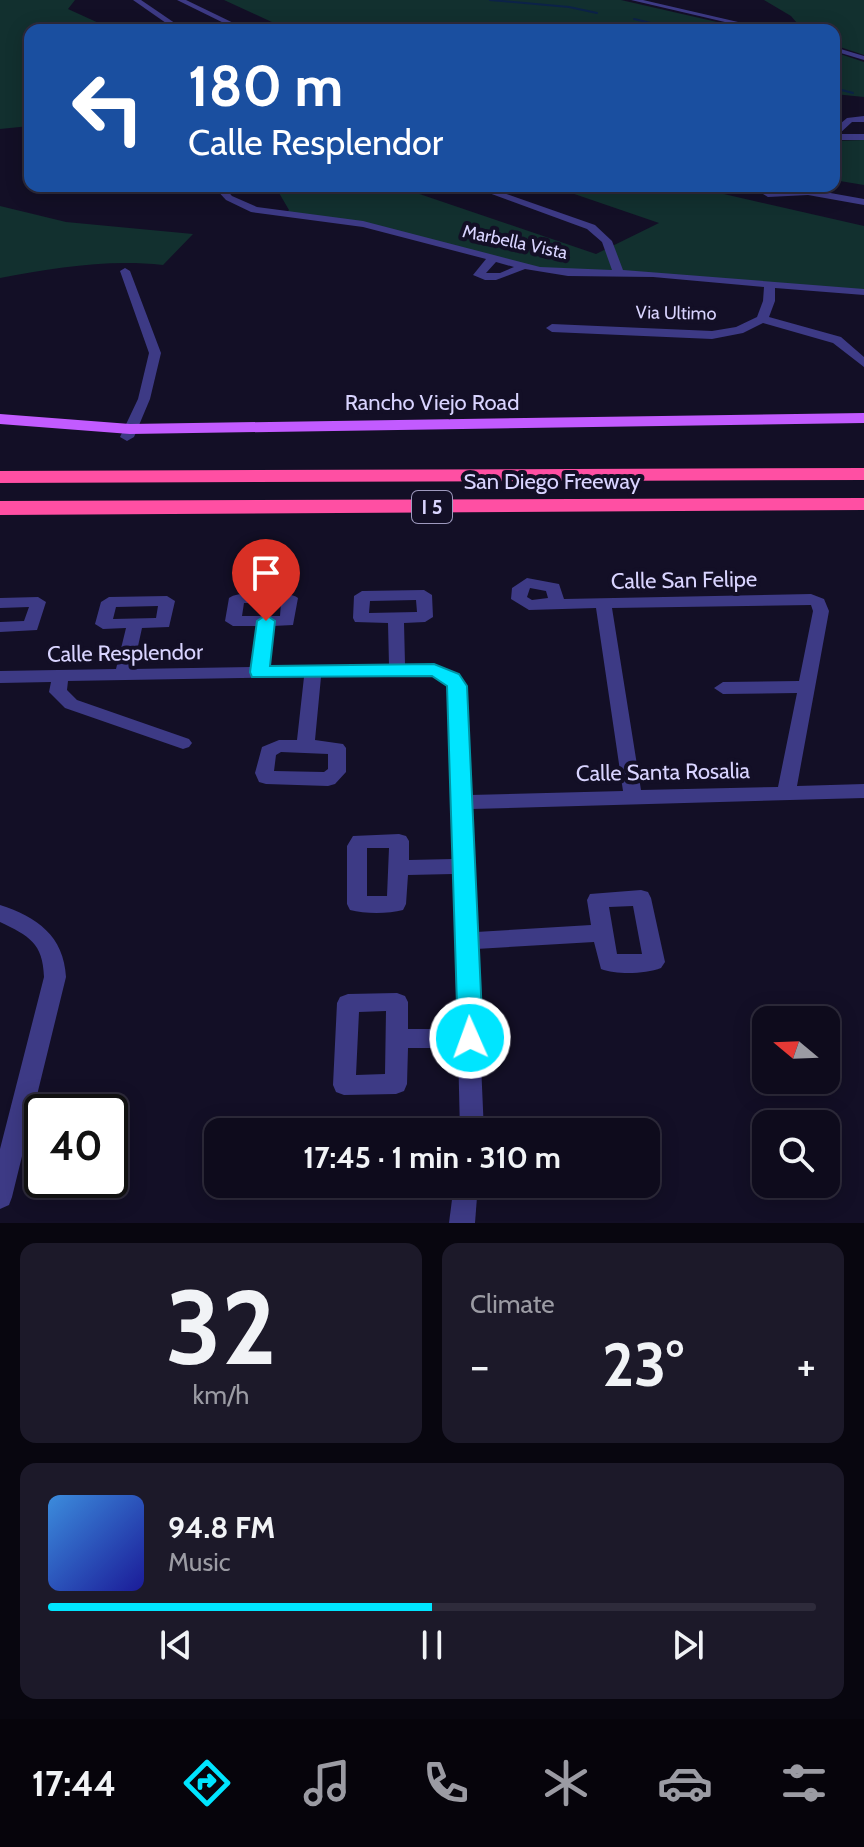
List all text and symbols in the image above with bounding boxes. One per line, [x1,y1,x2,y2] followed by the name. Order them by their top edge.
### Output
[188,52,343,120] text: 180 m
[56,56,160,160] icon: left
[188,120,443,164] text: Calle Resplendor
[460,220,570,264] street label: Marbella Vista
[635,301,717,325] street label: Via Ultimo
[345,389,519,416] street label: Rancho Viejo Road
[463,468,641,495] street label: San Diego Freeway
[412,491,452,523] road number: I 5
[232,539,300,621] pin
[244,551,288,595] icon: arrive
[611,565,757,595] street label: Calle San Felipe
[47,638,203,668] street label: Calle Resplendor
[576,757,751,787] street label: Calle Santa Rosalia
[428,996,512,1080] position arrow
[752,1006,840,1094] north arrow
[752,1006,840,1198] map controls
[24,1094,128,1198] speed limit sign: 40
[752,1110,840,1198] button: search
[303,1139,561,1176] text: 17:45 · 1 min · 310 m
[165,1264,277,1390] text: 32
[470,1288,555,1320] text: Climate
[602,1328,684,1401] text: 23°
[470,1339,489,1392] text: −
[797,1339,816,1392] text: +
[193,1379,249,1411] text: km/h
[168,1509,275,1546] text: 94.8 FM
[168,1546,231,1578] text: Music
[154,1623,198,1667] icon: previous
[410,1623,454,1667] icon: pause
[666,1623,710,1667] icon: next
[179,1755,235,1811] icon: directions
[299,1755,355,1811] icon: music
[418,1755,474,1811] icon: phone
[538,1755,594,1811] icon: climate
[657,1755,713,1811] icon: car
[776,1755,832,1811] icon: filters
[32,1761,116,1805] text: 17:44

